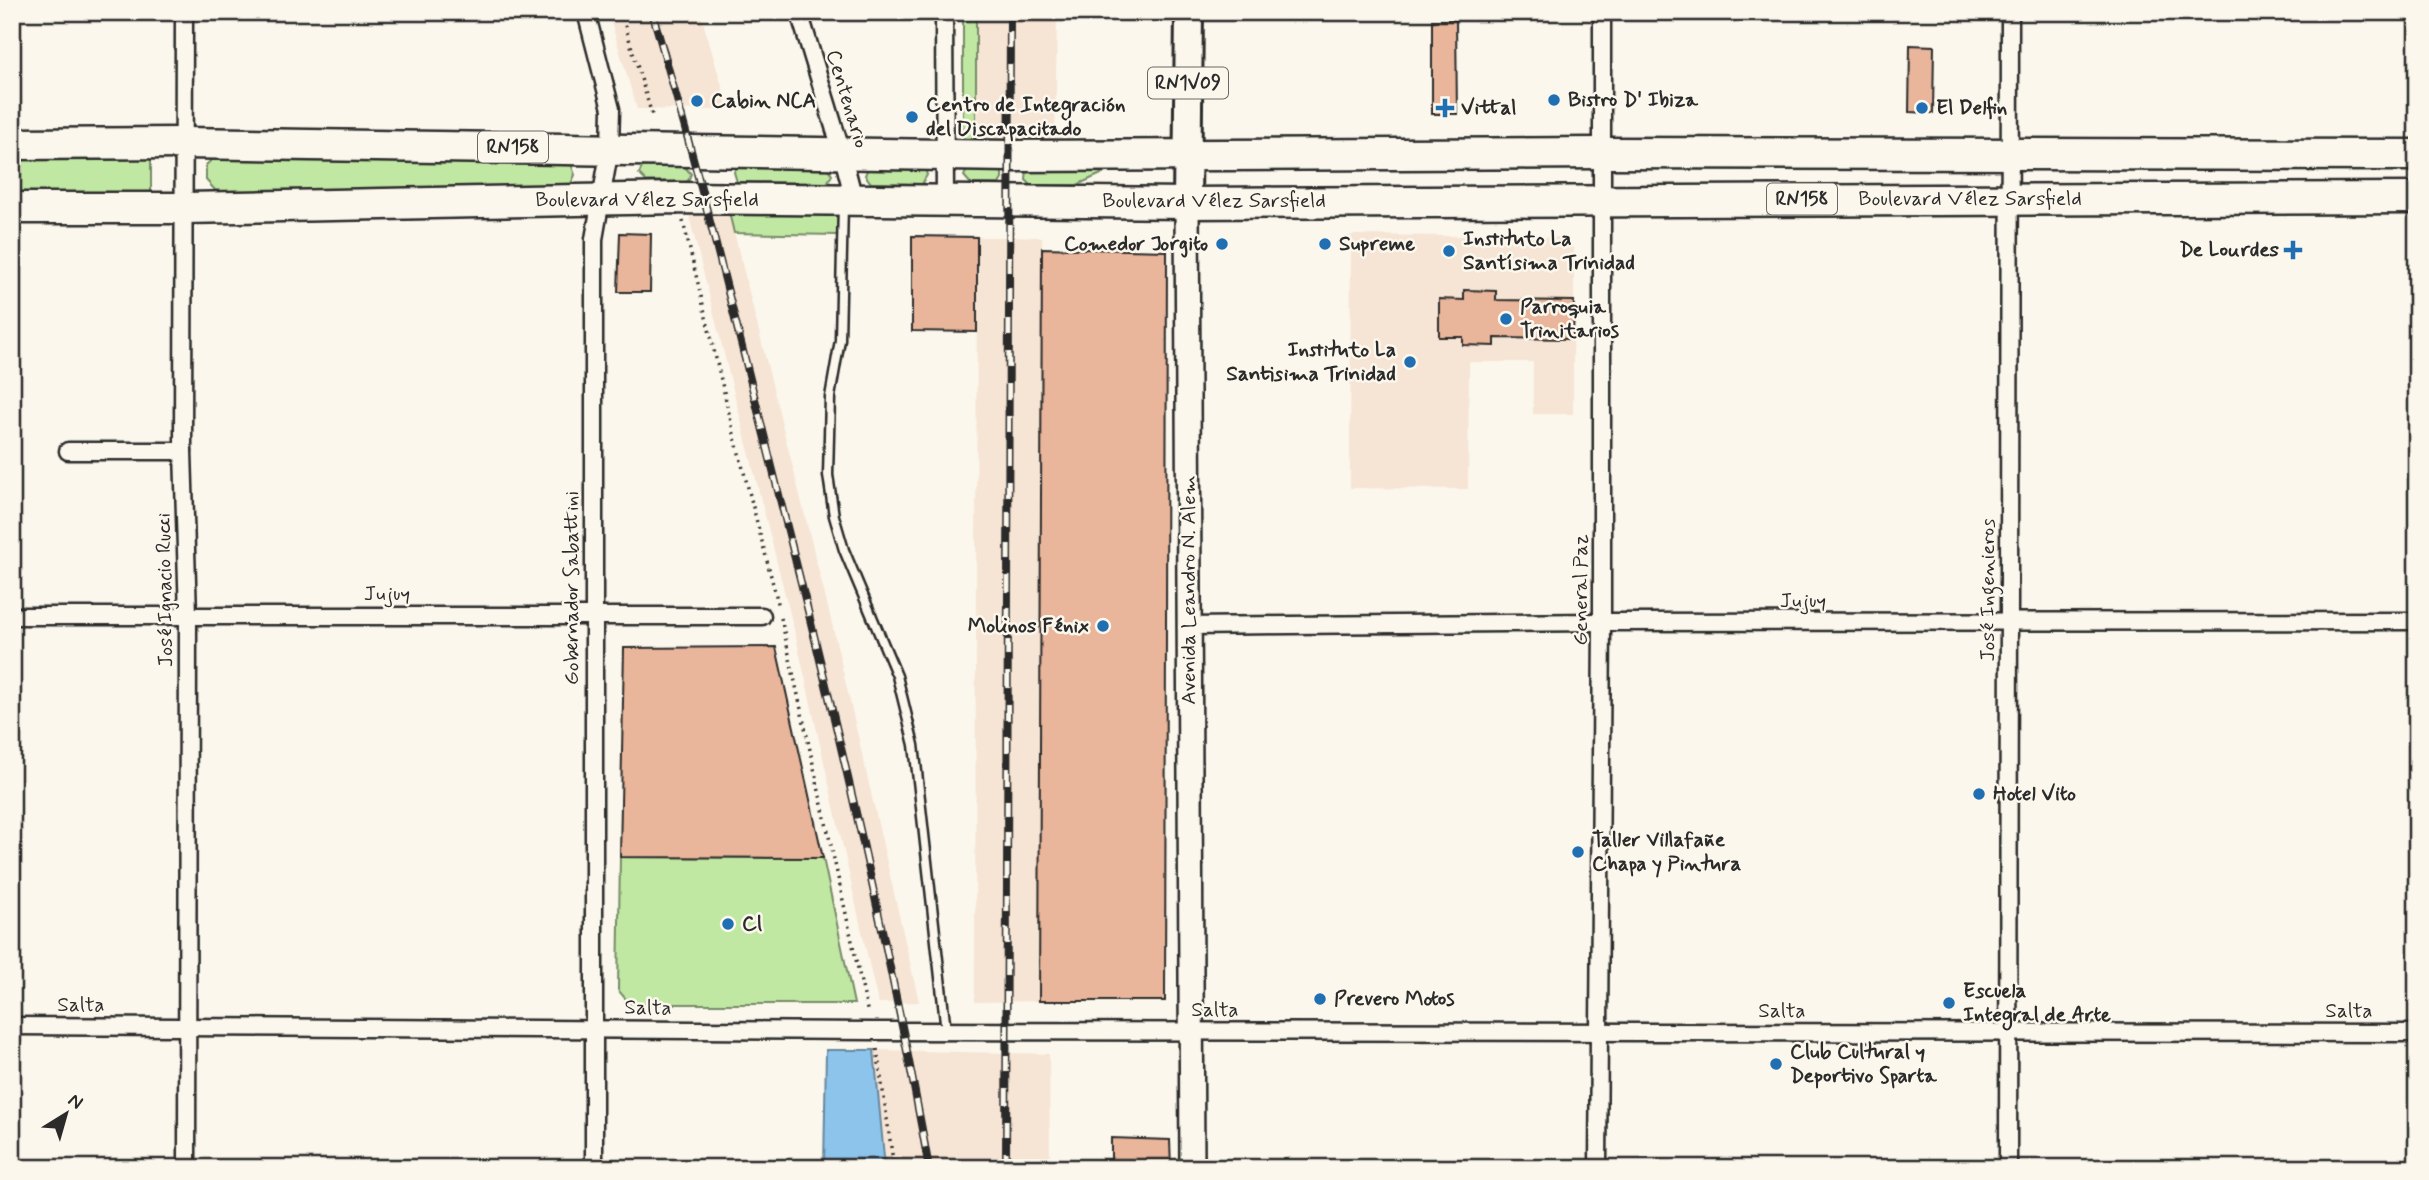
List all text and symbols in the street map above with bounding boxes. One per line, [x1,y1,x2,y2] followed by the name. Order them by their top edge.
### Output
[819,46,875,152] street label: Centenario
[1148,68,1228,99] road number: RN1V09
[1568,86,1699,114] place label: Bistro D' Ibiza
[711,87,816,115] place label: Cabin NCA
[926,91,1125,143] place label: Centro de Integración del Discapacitado
[1546,92,1562,108] marker: Bistro D' Ibiza
[689,93,705,109] marker: Cabin NCA
[1461,94,1517,122] place label: Vittal
[1936,94,2007,122] place label: El Delfin
[1435,98,1455,118] marker: Vittal
[1914,100,1930,116] marker: El Delfin
[904,109,920,125] marker: Centro de Integración del Discapacitado
[478,132,548,162] road number: RN158
[1767,183,1837,214] road number: RN158
[1858,185,2082,213] street label: Boulevard Vélez Sarsfield
[535,186,759,214] street label: Boulevard Vélez Sarsfield
[1102,187,1326,215] street label: Boulevard Vélez Sarsfield
[1463,225,1635,277] place label: Instituto La Santísima Trinidad
[1064,230,1208,258] place label: Comedor Jorgito
[1339,230,1415,258] place label: Supreme
[1214,236,1230,252] marker: Comedor Jorgito
[1317,236,1333,252] marker: Supreme
[2179,236,2280,264] place label: De Lourdes
[2285,242,2301,258] marker: De Lourdes
[1441,243,1457,259] marker: Instituto La Santísima Trinidad
[1520,293,1620,345] place label: Parroquia Trinitarios
[1498,311,1514,327] marker: Parroquia Trinitarios
[1226,336,1396,388] place label: Instituto La Santisima Trinidad
[1402,354,1418,370] marker: Instituto La Santisima Trinidad
[1175,475,1203,705] street label: Avenida Leandro N. Alem
[558,491,586,685] street label: Gobernador Sabattini
[150,512,180,667] street label: José Ignacio Rucci
[1974,518,2004,662] street label: José Ingenieros
[1567,534,1595,646] street label: General Paz
[364,580,410,608] street label: Jujuy
[1780,587,1826,615] street label: Jujuy
[968,612,1089,640] place label: Molinos Fénix
[1095,618,1111,634] marker: Molinos Fénix
[1993,780,2076,808] place label: Hotel Vito
[1971,786,1987,802] marker: Hotel Vito
[1592,826,1741,878] place label: Taller Villafañe Chapa y Pintura
[1570,844,1586,860] marker: Taller Villafañe Chapa y Pintura
[742,910,762,938] place label: Cl
[720,916,736,932] marker: Cl
[1963,977,2111,1031] place label: Escuela Integral de Arte
[1334,985,1455,1013] place label: Prevero Motos
[57,991,105,1019] street label: Salta
[1312,991,1328,1007] marker: Prevero Motos
[624,994,672,1022] street label: Salta
[1941,995,1957,1011] marker: Escuela Integral de Arte
[1191,996,1239,1024] street label: Salta
[1758,997,1806,1025] street label: Salta
[2325,997,2373,1025] street label: Salta
[1790,1038,1938,1090] place label: Club Cultural y Deportivo Sparta
[1768,1056,1784,1072] marker: Club Cultural y Deportivo Sparta
[32,1078,102,1148] north arrow
[63,1088,88,1115] text: N

